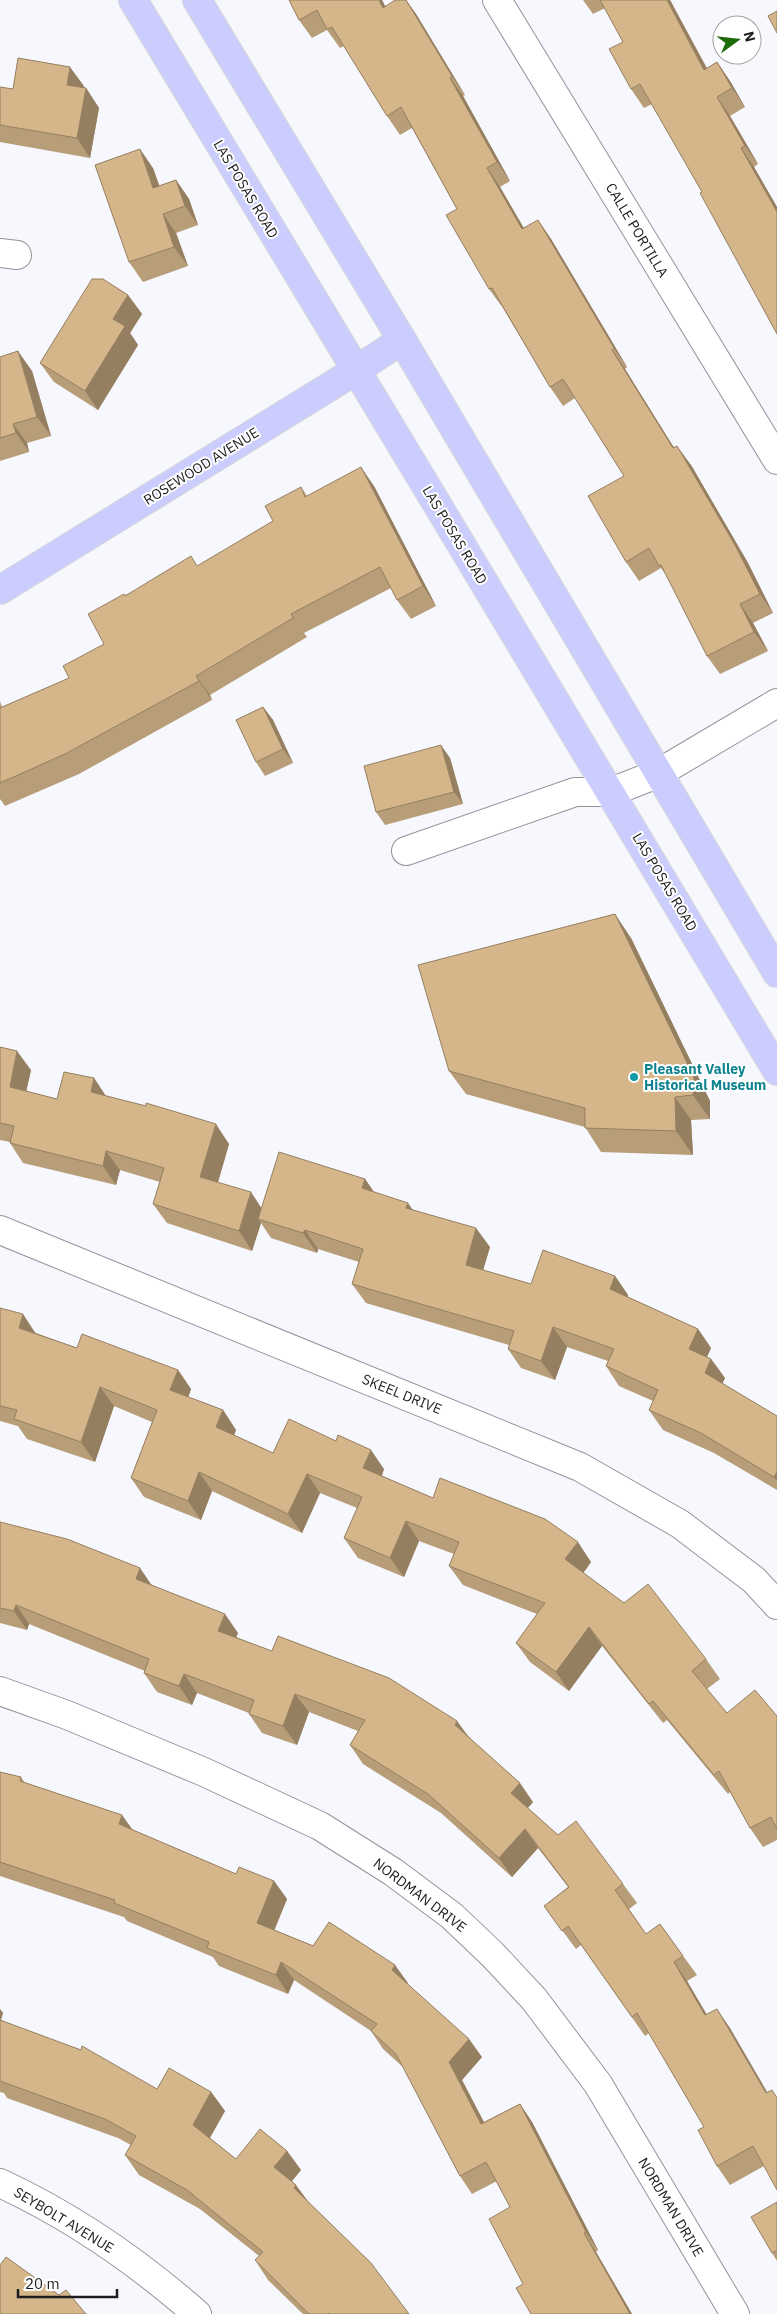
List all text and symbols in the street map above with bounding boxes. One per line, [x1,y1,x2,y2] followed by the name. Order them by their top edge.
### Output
[712,15,762,65] north arrow
[740,29,760,44] text: N
[210,137,282,241] street label: LAS POSAS ROAD
[602,180,672,280] street label: CALLE PORTILLA
[140,423,262,509] street label: ROSEWOOD AVENUE
[419,483,491,587] street label: LAS POSAS ROAD
[629,830,701,934] street label: LAS POSAS ROAD
[644,1060,766,1094] place label: Pleasant Valley Historical Museum
[628,1071,640,1083] marker: Pleasant Valley Historical Museum
[360,1370,444,1418] street label: SKEEL DRIVE
[370,1854,470,1936] street label: NORDMAN DRIVE
[634,2154,708,2260] street label: NORDMAN DRIVE
[11,2183,117,2257] street label: SEYBOLT AVENUE
[18,2266,116,2298] scale bar
[25,2274,60,2293] text: 20 m

